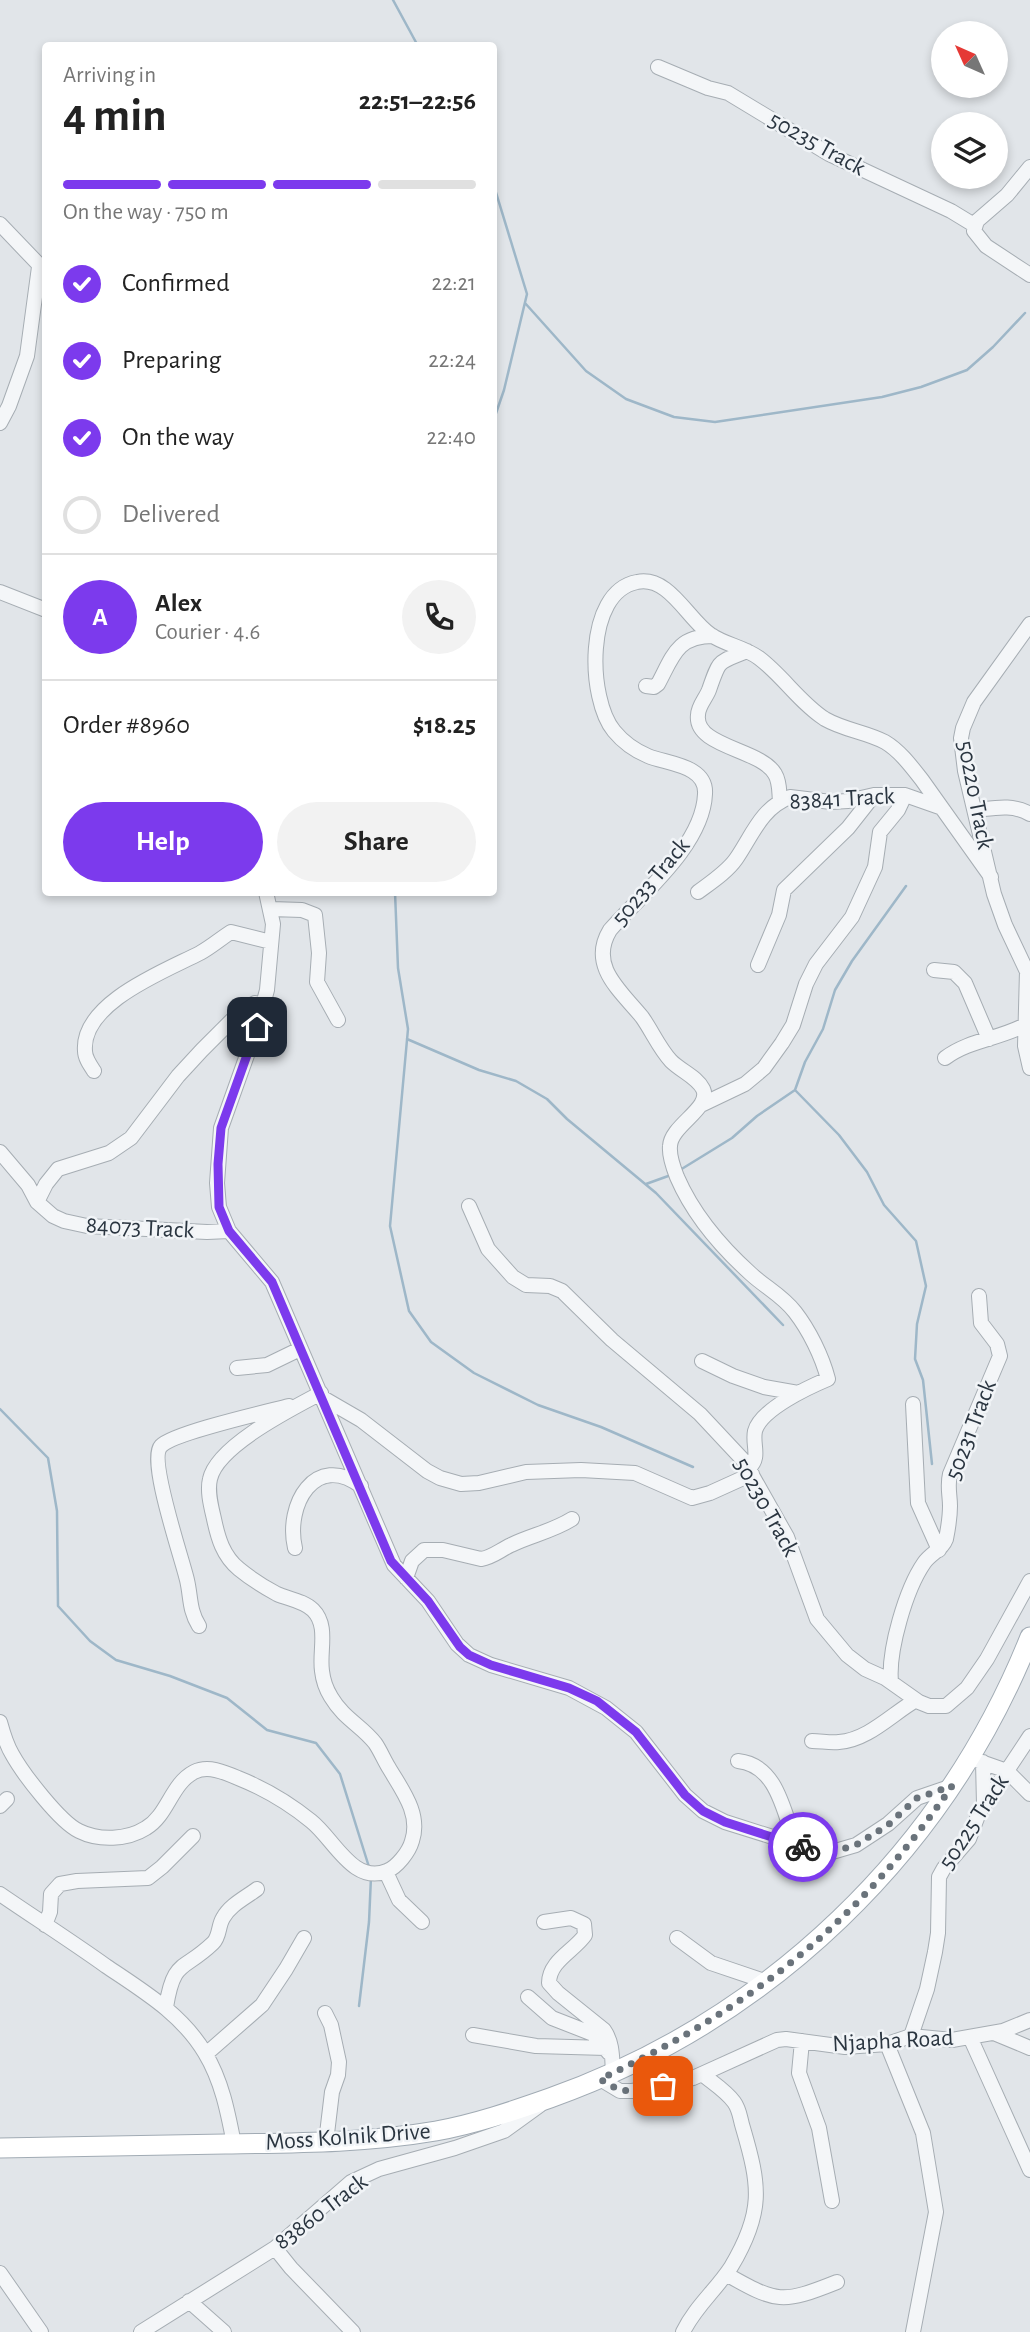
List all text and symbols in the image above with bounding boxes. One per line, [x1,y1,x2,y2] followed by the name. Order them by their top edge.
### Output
[931,21,1008,98] north arrow
[931,21,1008,189] map controls
[63,64,156,87] text: Arriving in
[359,88,476,114] text: 22:51–22:56
[63,93,167,139] text: 4 min
[765,108,869,180] street label: 50235 Track
[931,112,1008,189] button: layers
[63,201,229,224] text: On the way · 750 m
[63,265,101,303] icon: check
[122,270,230,296] text: Confirmed
[431,272,476,295] text: 22:21
[63,342,101,380] icon: check
[122,347,221,373] text: Preparing
[428,349,476,372] text: 22:24
[63,419,101,457] icon: check
[122,424,234,450] text: On the way
[427,426,476,449] text: 22:40
[122,501,220,527] text: Delivered
[402,580,476,654] button: phone
[155,590,202,616] text: Alex
[92,604,108,630] text: A
[155,621,260,644] text: Courier · 4.6
[63,712,190,738] text: Order #8960
[413,712,476,738] text: $18.25
[953,739,997,851] street label: 50220 Track
[789,784,895,814] street label: 83841 Track
[63,802,263,882] button: Help
[277,802,476,882] button: Share
[608,834,694,930] street label: 50233 Track
[227,997,287,1057] pin
[238,1008,276,1046] icon: home
[85,1213,195,1243] street label: 84073 Track
[941,1377,1001,1483] street label: 50231 Track
[729,1453,803,1561] street label: 50230 Track
[935,1770,1013,1874] street label: 50225 Track
[768,1812,838,1882] courier
[784,1828,822,1866] icon: bike
[832,2026,954,2056] street label: Njapha Road
[633,2056,693,2116] pin
[644,2067,682,2105] icon: bag
[265,2119,431,2155] street label: Moss Kolnik Drive
[270,2169,372,2255] street label: 83860 Track

